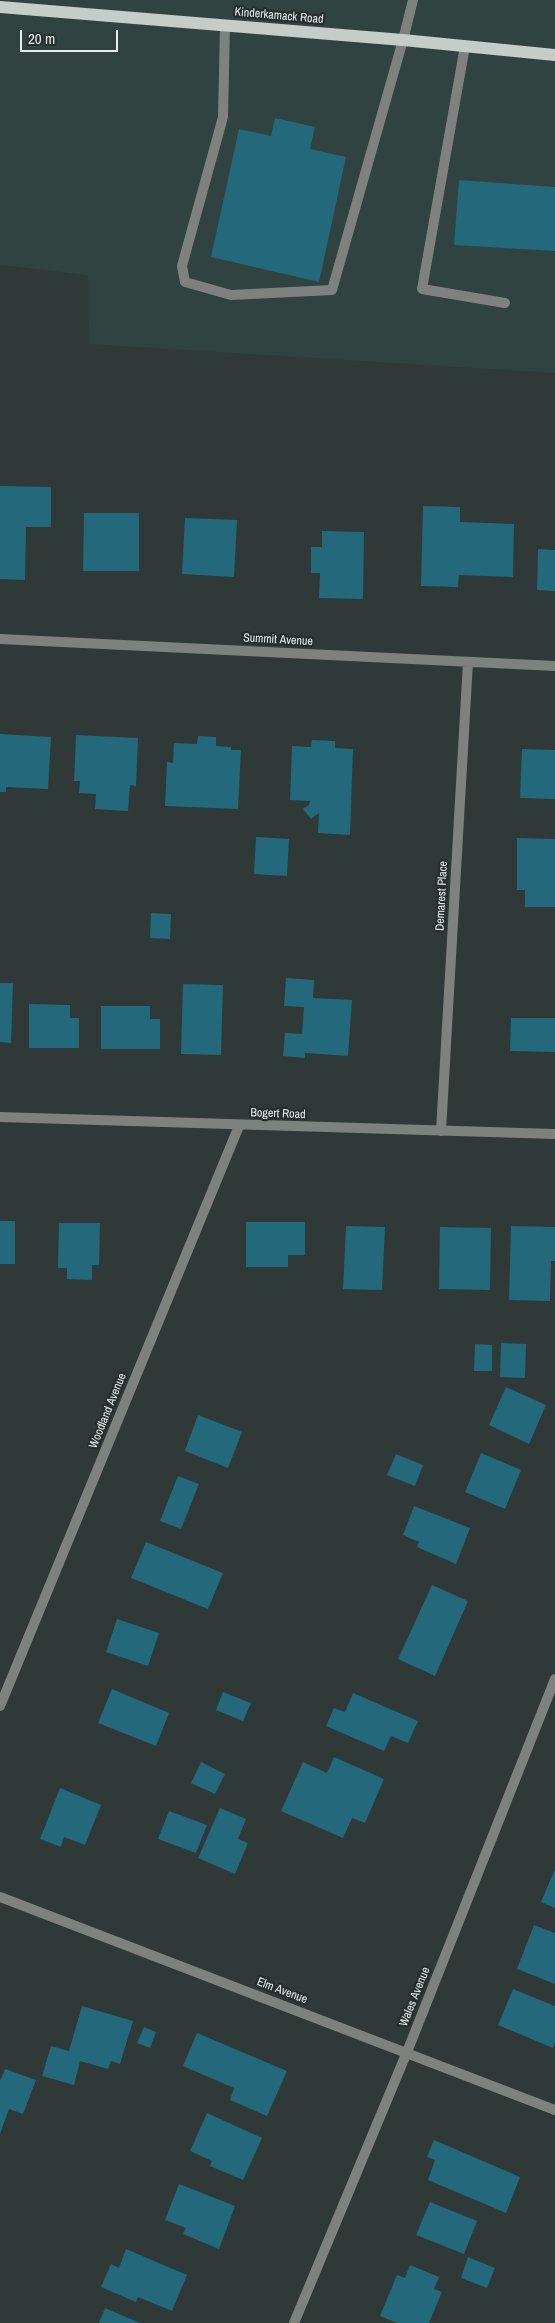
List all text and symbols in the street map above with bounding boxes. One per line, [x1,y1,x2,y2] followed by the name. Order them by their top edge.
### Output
[234,5,324,27] street label: Kinderkamack Road
[22,20,120,52] scale bar
[28,28,55,49] text: 20 m
[243,631,313,649] street label: Summit Avenue
[433,861,451,931] street label: Demarest Place
[250,1106,306,1122] street label: Bogert Road
[86,1371,130,1451] street label: Woodland Avenue
[397,1965,433,2029] street label: Wales Avenue
[255,1975,309,2007] street label: Elm Avenue

